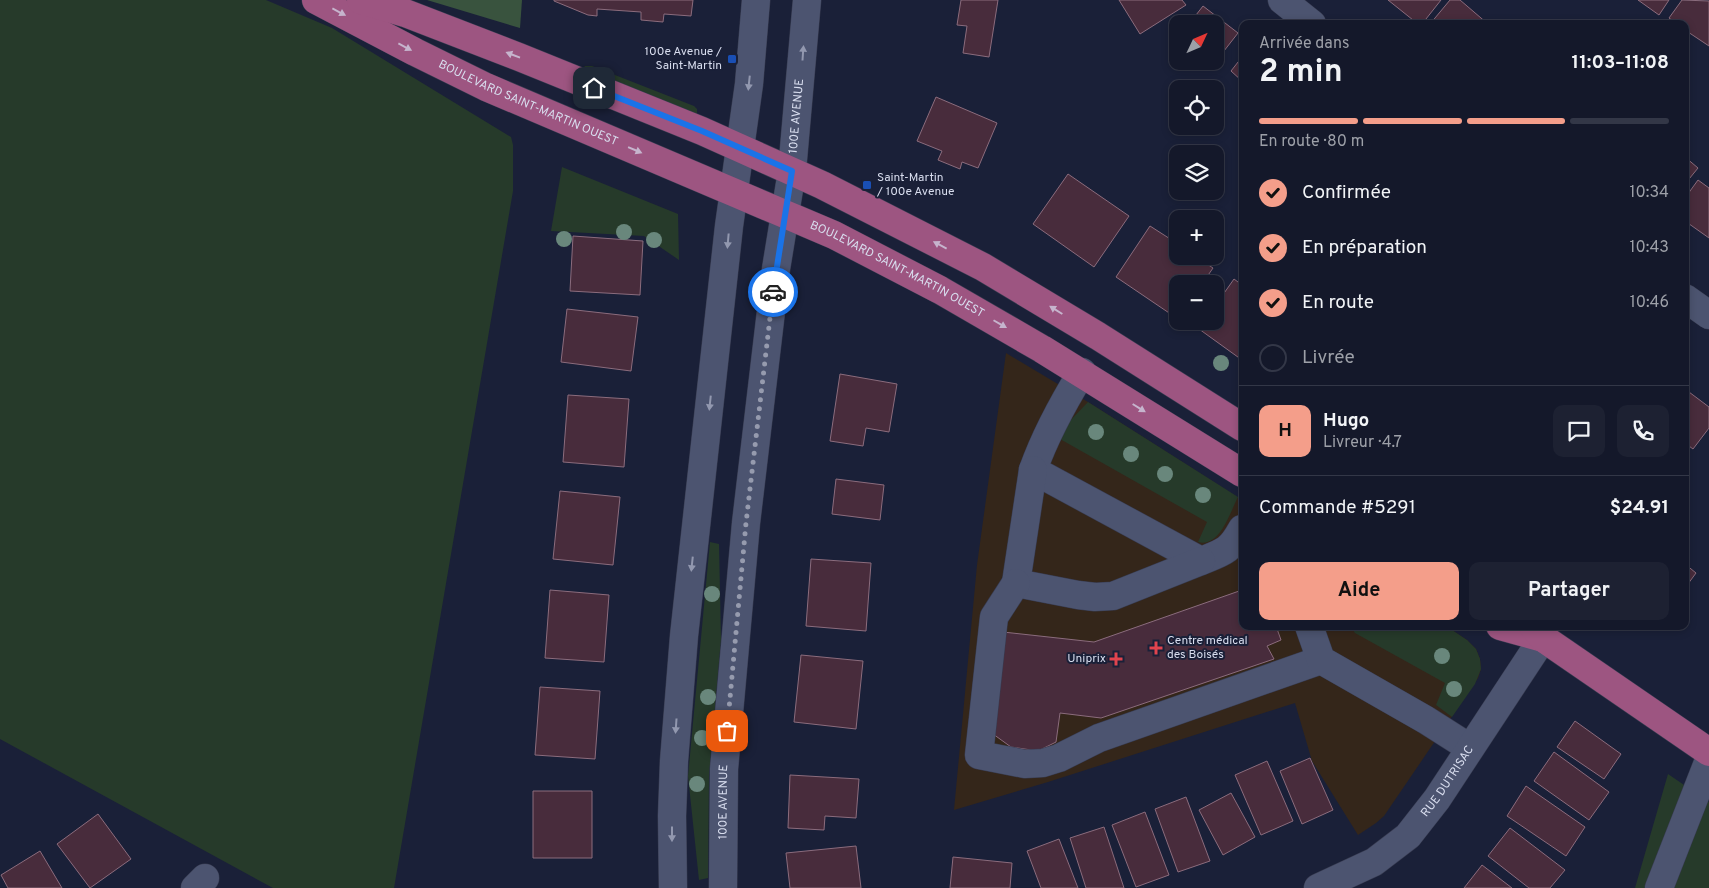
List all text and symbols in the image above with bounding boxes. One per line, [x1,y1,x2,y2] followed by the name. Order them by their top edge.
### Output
[332,8,346,16] one-way arrow
[1169,15,1224,70] north arrow
[1169,15,1224,330] map controls
[1259,34,1349,54] text: Arrivée dans
[398,43,413,51] one-way arrow
[645,44,722,74] place label: 100e Avenue / Saint-Martin
[799,45,807,61] one-way arrow
[505,51,520,59] one-way arrow
[1572,51,1669,75] text: 11:03–11:08
[726,53,738,65] marker: 100e Avenue / Saint-Martin
[1259,53,1343,93] text: 2 min
[436,57,620,150] street label: BOULEVARD SAINT-MARTIN OUEST
[573,67,615,109] pin
[580,74,608,102] icon: home
[745,76,753,92] one-way arrow
[786,78,808,154] street label: 100E AVENUE
[1169,80,1224,135] button: locate
[1259,132,1364,152] text: En route · 80 m
[1169,145,1224,200] button: layers
[628,147,642,155] one-way arrow
[876,170,954,200] place label: Saint-Martin / 100e Avenue
[861,179,873,191] marker: Saint-Martin / 100e Avenue
[1259,179,1287,207] icon: check
[1302,181,1391,205] text: Confirmée
[1630,183,1669,203] text: 10:34
[1169,210,1224,265] button: +
[807,218,987,322] street label: BOULEVARD SAINT-MARTIN OUEST
[724,234,732,250] one-way arrow
[1259,234,1287,262] icon: check
[1302,236,1427,260] text: En préparation
[1630,238,1669,258] text: 10:43
[933,240,947,249] one-way arrow
[748,267,798,317] courier
[1169,275,1224,330] button: −
[759,278,787,306] icon: car
[1259,289,1287,317] icon: check
[1302,291,1374,315] text: En route
[1630,293,1669,313] text: 10:46
[1050,306,1063,315] one-way arrow
[993,319,1006,328] one-way arrow
[1302,346,1355,370] text: Livrée
[706,395,714,411] one-way arrow
[1132,403,1145,413] one-way arrow
[1553,405,1605,457] button: chat
[1617,405,1669,457] button: phone
[1323,409,1369,433] text: Hugo
[1278,419,1292,443] text: H
[1323,433,1402,453] text: Livreur · 4.7
[1259,496,1416,520] text: Commande #5291
[1610,496,1669,520] text: $24.91
[688,557,696,573] one-way arrow
[1259,562,1459,620] button: Aide
[1469,562,1669,620] button: Partager
[1167,633,1248,663] place label: Centre médical des Boisés
[1149,641,1163,655] marker: Centre médical des Boisés
[1067,651,1106,667] place label: Uniprix
[1110,653,1122,665] marker: Uniprix
[706,710,748,752] pin
[713,717,741,745] icon: bag
[672,718,680,734] one-way arrow
[1418,743,1478,821] street label: RUE DUTRISAC
[715,764,732,840] street label: 100E AVENUE
[668,826,676,842] one-way arrow

